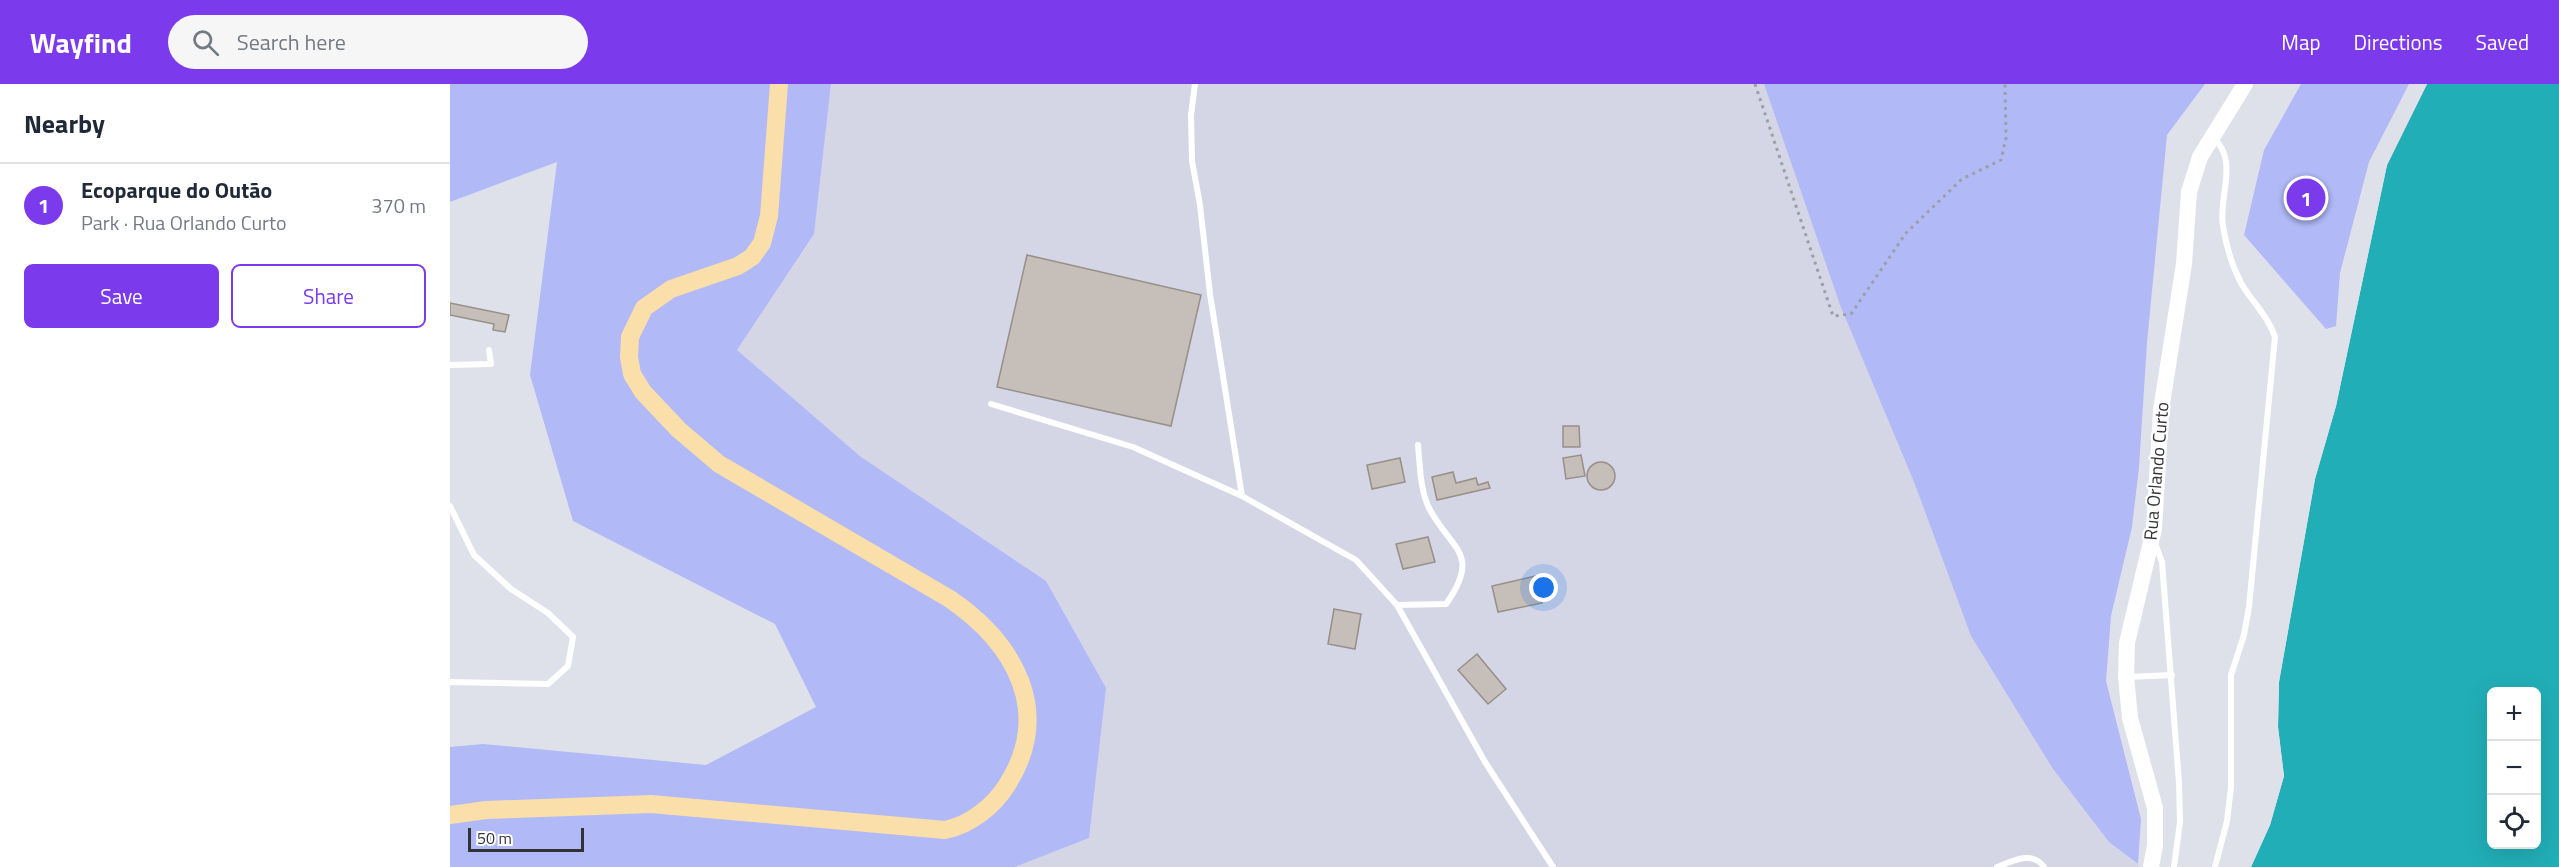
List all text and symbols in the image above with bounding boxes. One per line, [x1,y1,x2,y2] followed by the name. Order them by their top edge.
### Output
[168,15,588,69] search box
[30,21,132,64] text: Wayfind
[237,25,346,59] text: Search here
[189,26,222,59] icon: search
[2281,26,2321,58] text: Map
[2354,26,2443,58] text: Directions
[2476,26,2529,58] text: Saved
[24,104,105,143] text: Nearby
[81,173,272,207] text: Ecoparque do Outão
[2286,176,2326,220] pin: 1
[38,190,49,221] text: 1
[371,190,426,221] text: 370 m
[81,207,287,238] text: Park · Rua Orlando Curto
[24,264,219,328] button: Save
[231,264,426,328] button: Share
[2137,401,2175,541] street label: Rua Orlando Curto
[1529,573,1558,602] your location
[2487,687,2541,849] map controls
[2487,687,2541,741] button: +
[2487,741,2541,795] button: −
[2487,795,2541,849] button: locate
[468,825,584,852] scale bar
[477,826,512,850] text: 50 m

